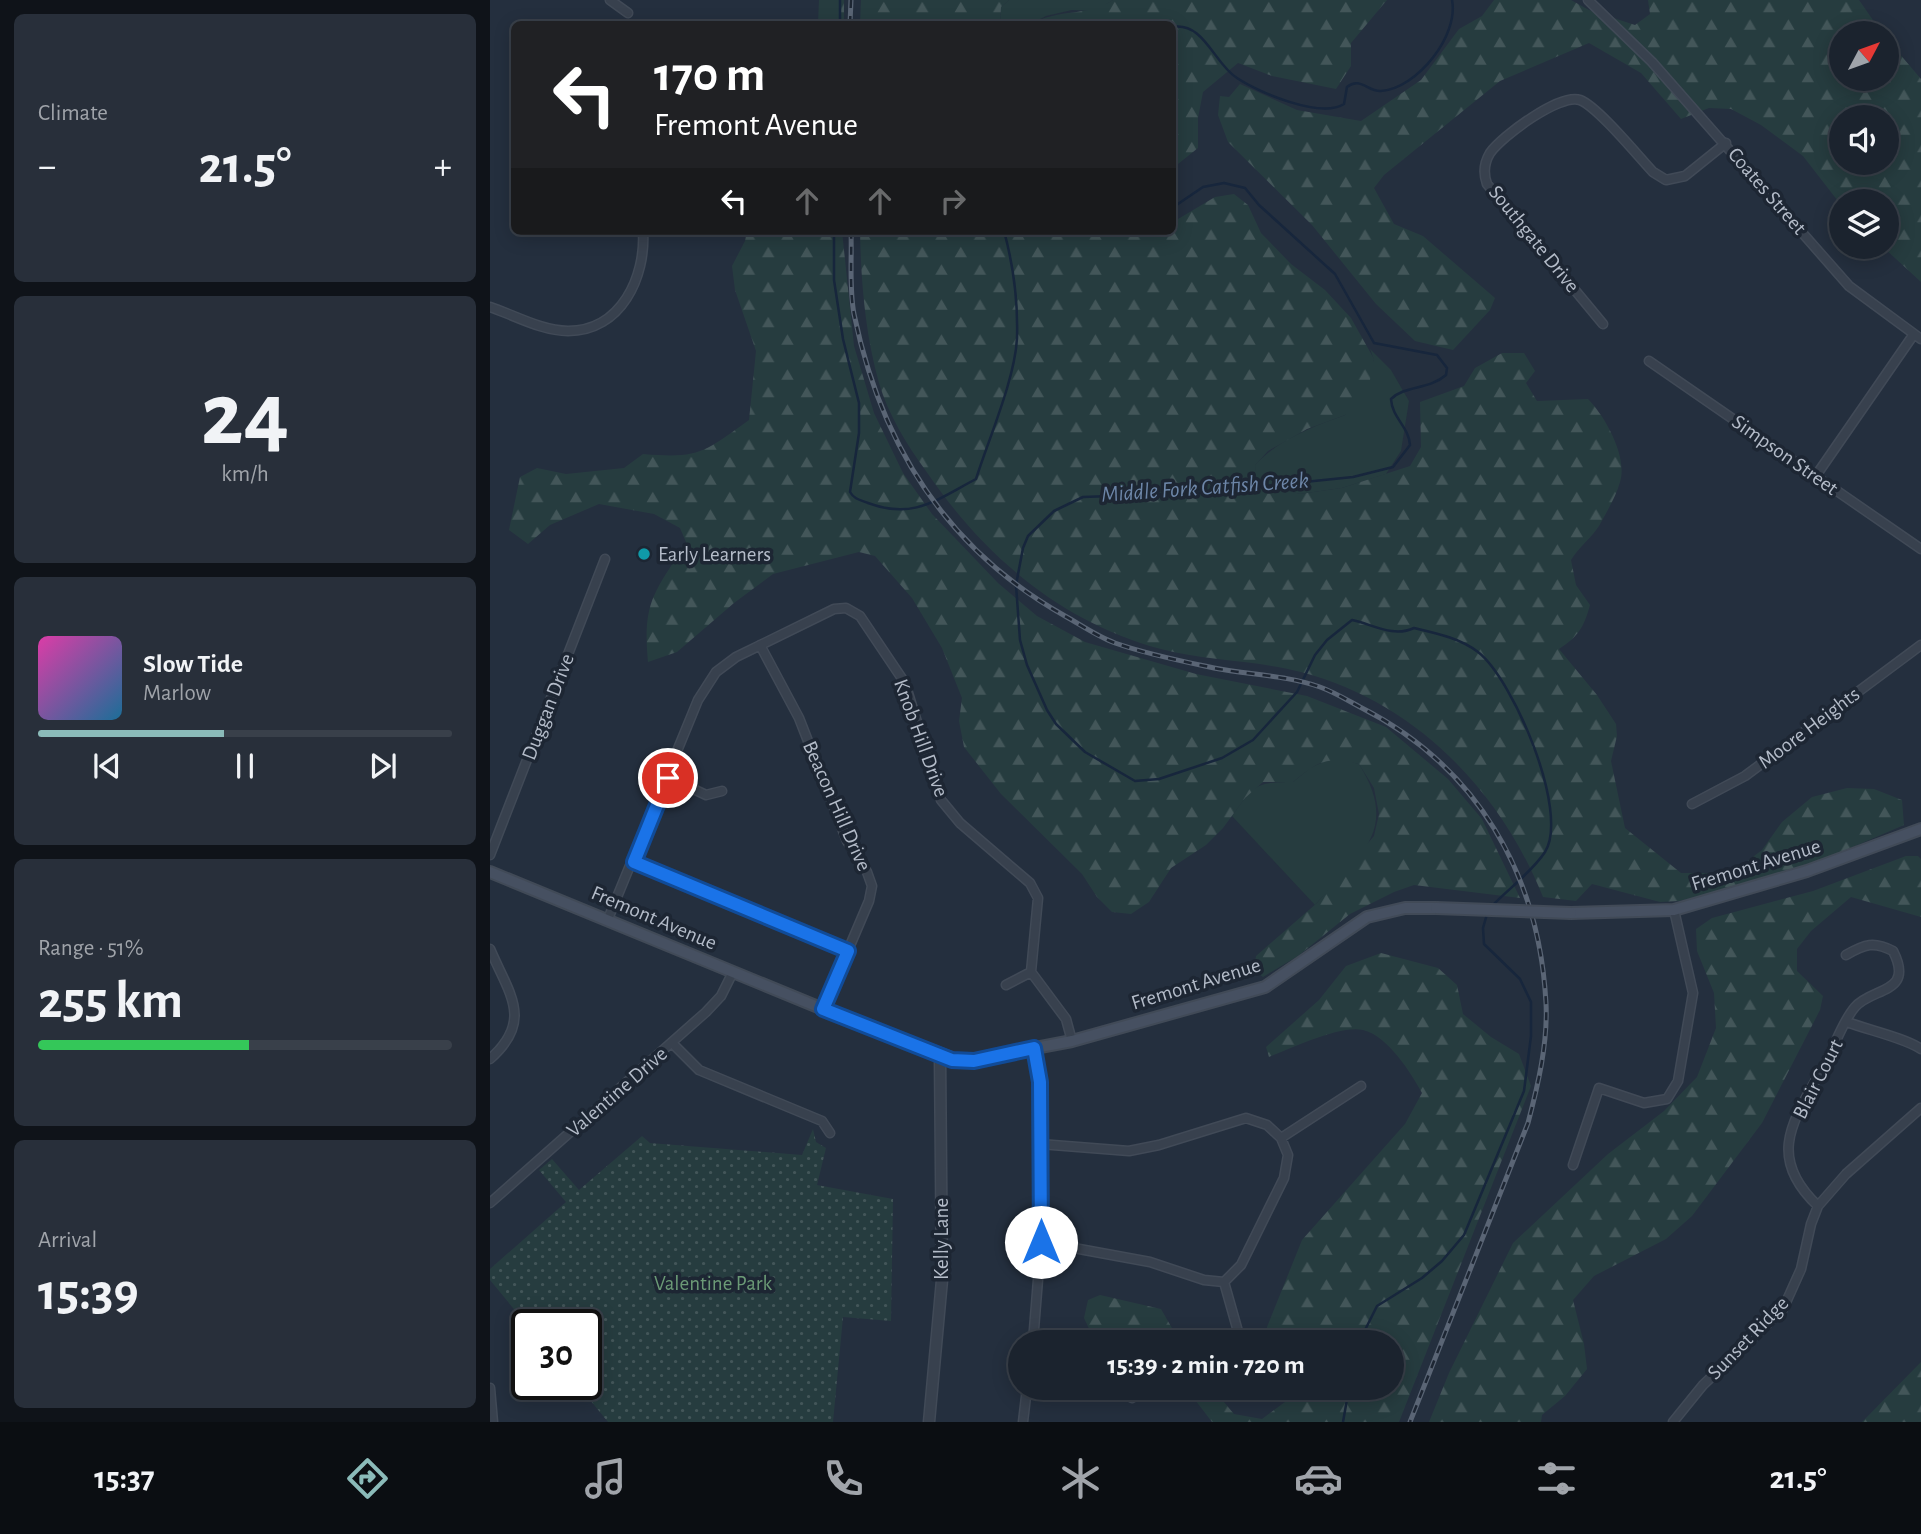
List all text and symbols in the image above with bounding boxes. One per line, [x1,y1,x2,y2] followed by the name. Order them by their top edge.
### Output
[1829,21,1899,91] north arrow
[1829,21,1899,259] map controls
[539,49,630,140] icon: left
[654,51,765,100] text: 170 m
[38,102,108,125] text: Climate
[1829,105,1899,175] button: sound
[654,109,858,141] text: Fremont Avenue
[199,140,291,192] text: 21.5°
[1724,144,1810,239] street label: Coates Street
[38,148,56,186] text: −
[434,148,452,186] text: +
[1485,181,1583,297] street label: Southgate Drive
[715,182,753,220] icon: left
[788,182,826,220] icon: ahead
[861,182,899,220] icon: ahead
[934,182,972,220] icon: right
[1829,189,1899,259] button: layers
[201,370,289,461] text: 24
[1728,411,1842,499] street label: Simpson Street
[221,463,269,486] text: km/h
[1100,469,1310,507] water label: Middle Fork Catfish Creek
[658,544,771,565] place label: Early Learners
[636,546,652,562] marker: Early Learners
[143,651,243,677] text: Slow Tide
[518,651,578,763] street label: Duggan Drive
[890,676,952,800] street label: Knob Hill Drive
[143,682,211,705] text: Marlow
[1754,683,1864,773] street label: Moore Heights
[799,738,875,874] street label: Beacon Hill Drive
[88,747,126,785] icon: previous
[226,747,264,785] icon: pause
[364,747,402,785] icon: next
[638,748,698,808] pin
[649,759,687,797] icon: arrive
[1689,835,1823,895] street label: Fremont Avenue
[588,882,720,954] street label: Fremont Avenue
[38,937,144,960] text: Range · 51%
[1129,954,1263,1014] street label: Fremont Avenue
[38,975,183,1027] text: 255 km
[1789,1036,1847,1122] street label: Blair Court
[563,1043,671,1141] street label: Valentine Drive
[931,1198,952,1280] street label: Kelly Lane
[1004,1205,1078,1279] position arrow
[38,1229,97,1252] text: Arrival
[38,1267,139,1319] text: 15:39
[654,1273,772,1294] park label: Valentine Park
[1703,1292,1793,1384] street label: Sunset Ridge
[511,1309,602,1400] speed limit sign: 30
[1107,1352,1305,1378] text: 15:39 · 2 min · 720 m
[343,1454,392,1503] icon: directions
[581,1454,630,1503] icon: music
[819,1454,868,1503] icon: phone
[1056,1454,1105,1503] icon: climate
[1294,1454,1343,1503] icon: car
[1532,1454,1581,1503] icon: filters
[94,1462,155,1494] text: 15:37
[1769,1462,1827,1494] text: 21.5°

